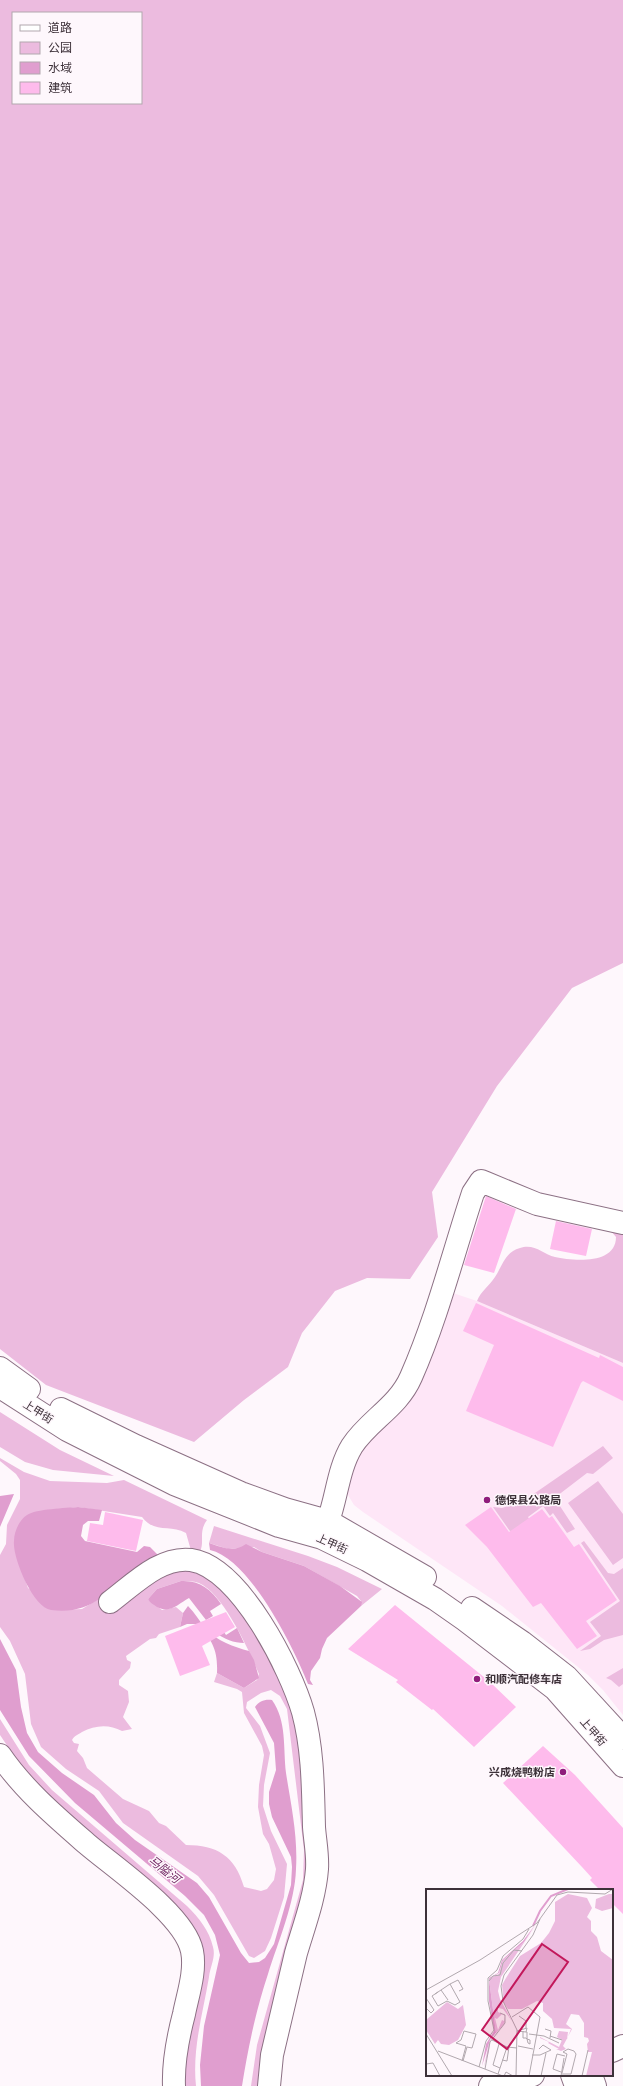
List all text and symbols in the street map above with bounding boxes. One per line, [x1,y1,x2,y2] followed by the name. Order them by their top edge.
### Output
[12,12,142,104] legend
[48,20,72,37] text: 道路
[48,40,72,57] text: 公园
[48,60,72,77] text: 水域
[48,80,72,97] text: 建筑
[20,1397,56,1427] street label: 上甲街
[495,1493,561,1508] place label: 德保县公路局
[482,1495,492,1505] marker: 德保县公路局
[314,1530,350,1558] street label: 上甲街
[485,1672,562,1687] place label: 和顺汽配修车店
[472,1674,482,1684] marker: 和顺汽配修车店
[577,1715,609,1749] street label: 上甲街
[489,1765,555,1780] place label: 兴成烧鸭粉店
[558,1767,568,1777] marker: 兴成烧鸭粉店
[145,1852,185,1889] water label: 马隘河
[426,1889,613,2076] inset map

